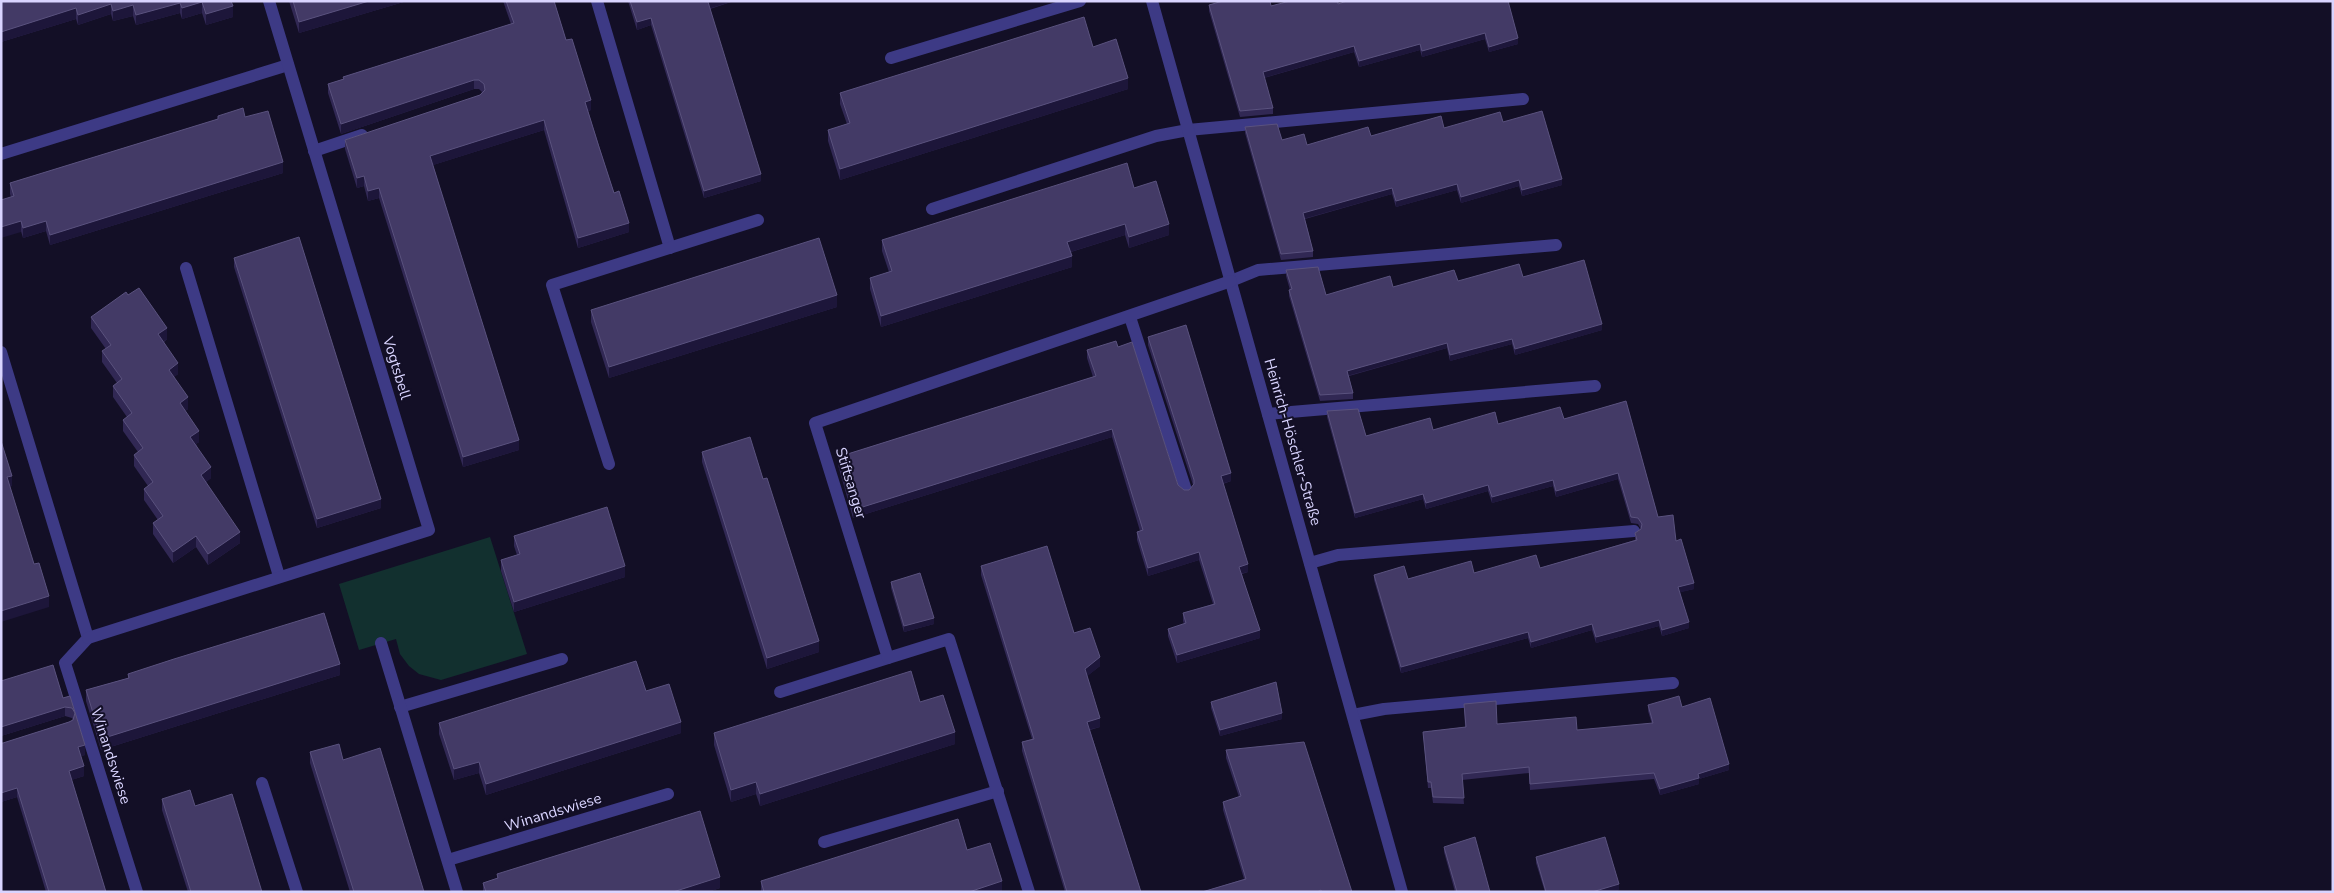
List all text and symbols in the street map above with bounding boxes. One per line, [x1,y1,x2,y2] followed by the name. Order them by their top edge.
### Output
[378,333,416,402] street label: Vogtsbell
[1260,356,1326,528] street label: Heinrich-Höschler-Straße
[831,445,872,522] street label: Stiftsanger
[86,705,136,807] street label: Winandswiese
[502,788,604,836] street label: Winandswiese

